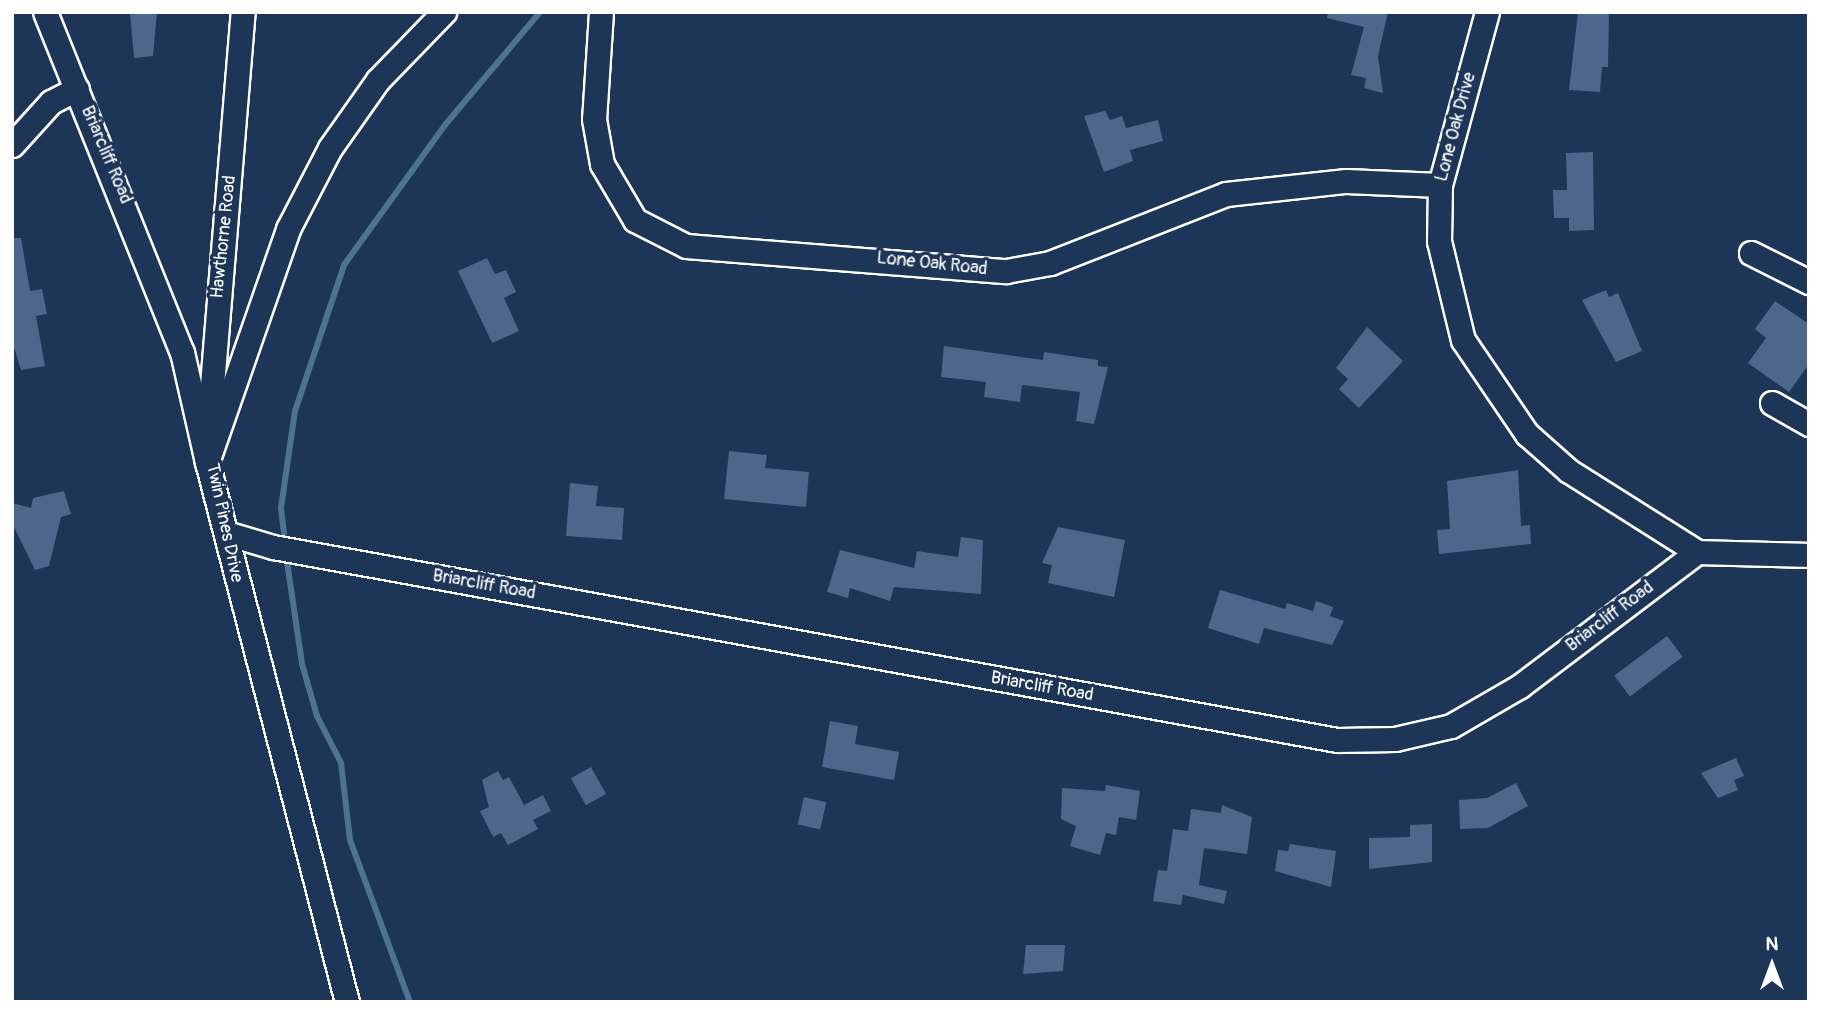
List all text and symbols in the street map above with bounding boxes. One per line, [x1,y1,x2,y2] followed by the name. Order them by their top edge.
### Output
[1431,70,1481,184] street label: Lone Oak Drive
[76,103,136,207] street label: Briarcliff Road
[207,174,241,300] street label: Hawthorne Road
[876,247,988,281] street label: Lone Oak Road
[201,462,247,584] street label: Twin Pines Drive
[431,565,537,605] street label: Briarcliff Road
[1562,577,1658,657] street label: Briarcliff Road
[989,667,1095,707] street label: Briarcliff Road
[1737,930,1807,1000] north arrow
[1766,932,1778,956] text: N

